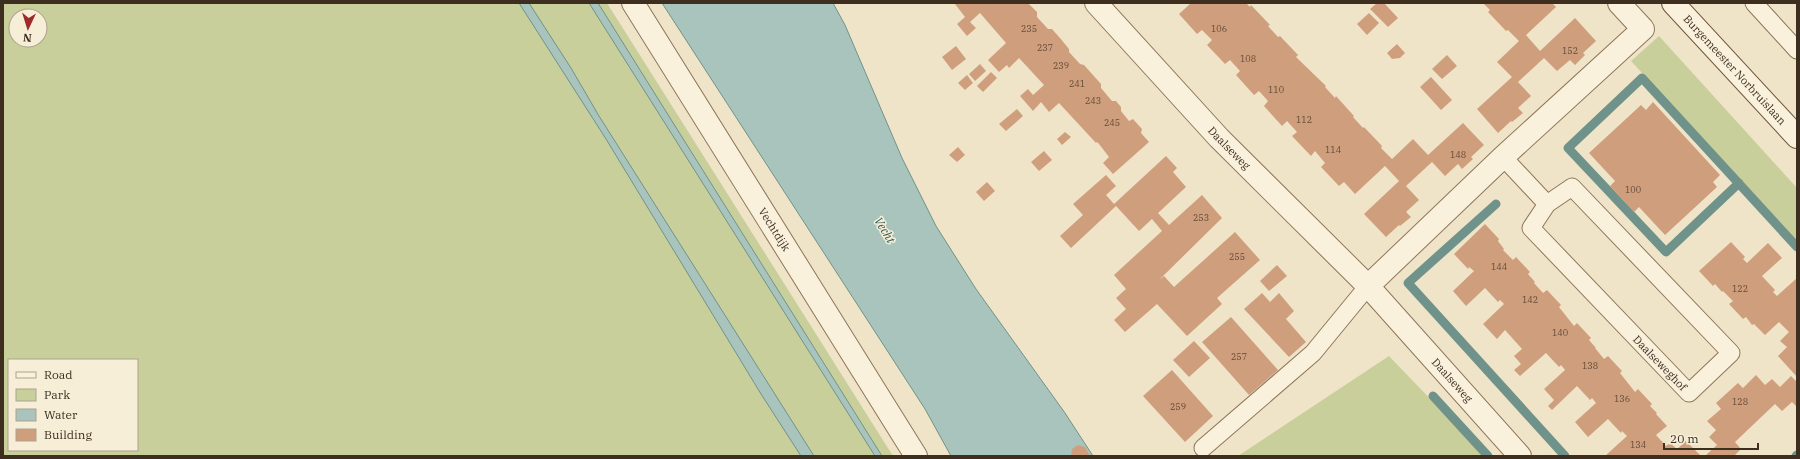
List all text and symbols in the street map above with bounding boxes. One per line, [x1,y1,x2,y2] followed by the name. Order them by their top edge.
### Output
[8,8,48,48] north arrow
[1680,12,1789,128] street label: Burgemeester Norbruislaan
[1021,23,1037,34] house number: 235
[1211,23,1227,34] house number: 106
[22,31,32,45] text: N
[1037,42,1053,53] house number: 237
[1562,45,1578,56] house number: 152
[1240,53,1256,64] house number: 108
[1053,60,1069,71] house number: 239
[1069,78,1085,89] house number: 241
[1268,84,1284,95] house number: 110
[1085,95,1101,106] house number: 243
[1296,114,1312,125] house number: 112
[1104,117,1120,128] house number: 245
[1205,124,1254,172] street label: Daalseweg
[1325,144,1341,155] house number: 114
[1450,149,1466,160] house number: 148
[1625,184,1641,195] house number: 100
[756,205,794,254] street label: Vechtdijk
[1193,212,1209,223] house number: 253
[871,214,899,246] water label: Vecht
[1229,251,1245,262] house number: 255
[1491,261,1507,272] house number: 144
[1732,283,1748,294] house number: 122
[1522,294,1538,305] house number: 142
[1552,327,1568,338] house number: 140
[1630,332,1691,394] street label: Daalseweghof
[1231,351,1247,362] house number: 257
[1429,355,1476,405] street label: Daalseweg
[8,359,138,451] legend
[1582,360,1598,371] house number: 138
[44,367,73,382] text: Road
[44,387,70,402] text: Park
[1614,393,1630,404] house number: 136
[1732,396,1748,407] house number: 128
[1170,401,1186,412] house number: 259
[44,407,78,422] text: Water
[1664,425,1758,451] scale bar
[44,427,92,442] text: Building
[1670,431,1699,446] text: 20 m
[1630,439,1646,450] house number: 134

